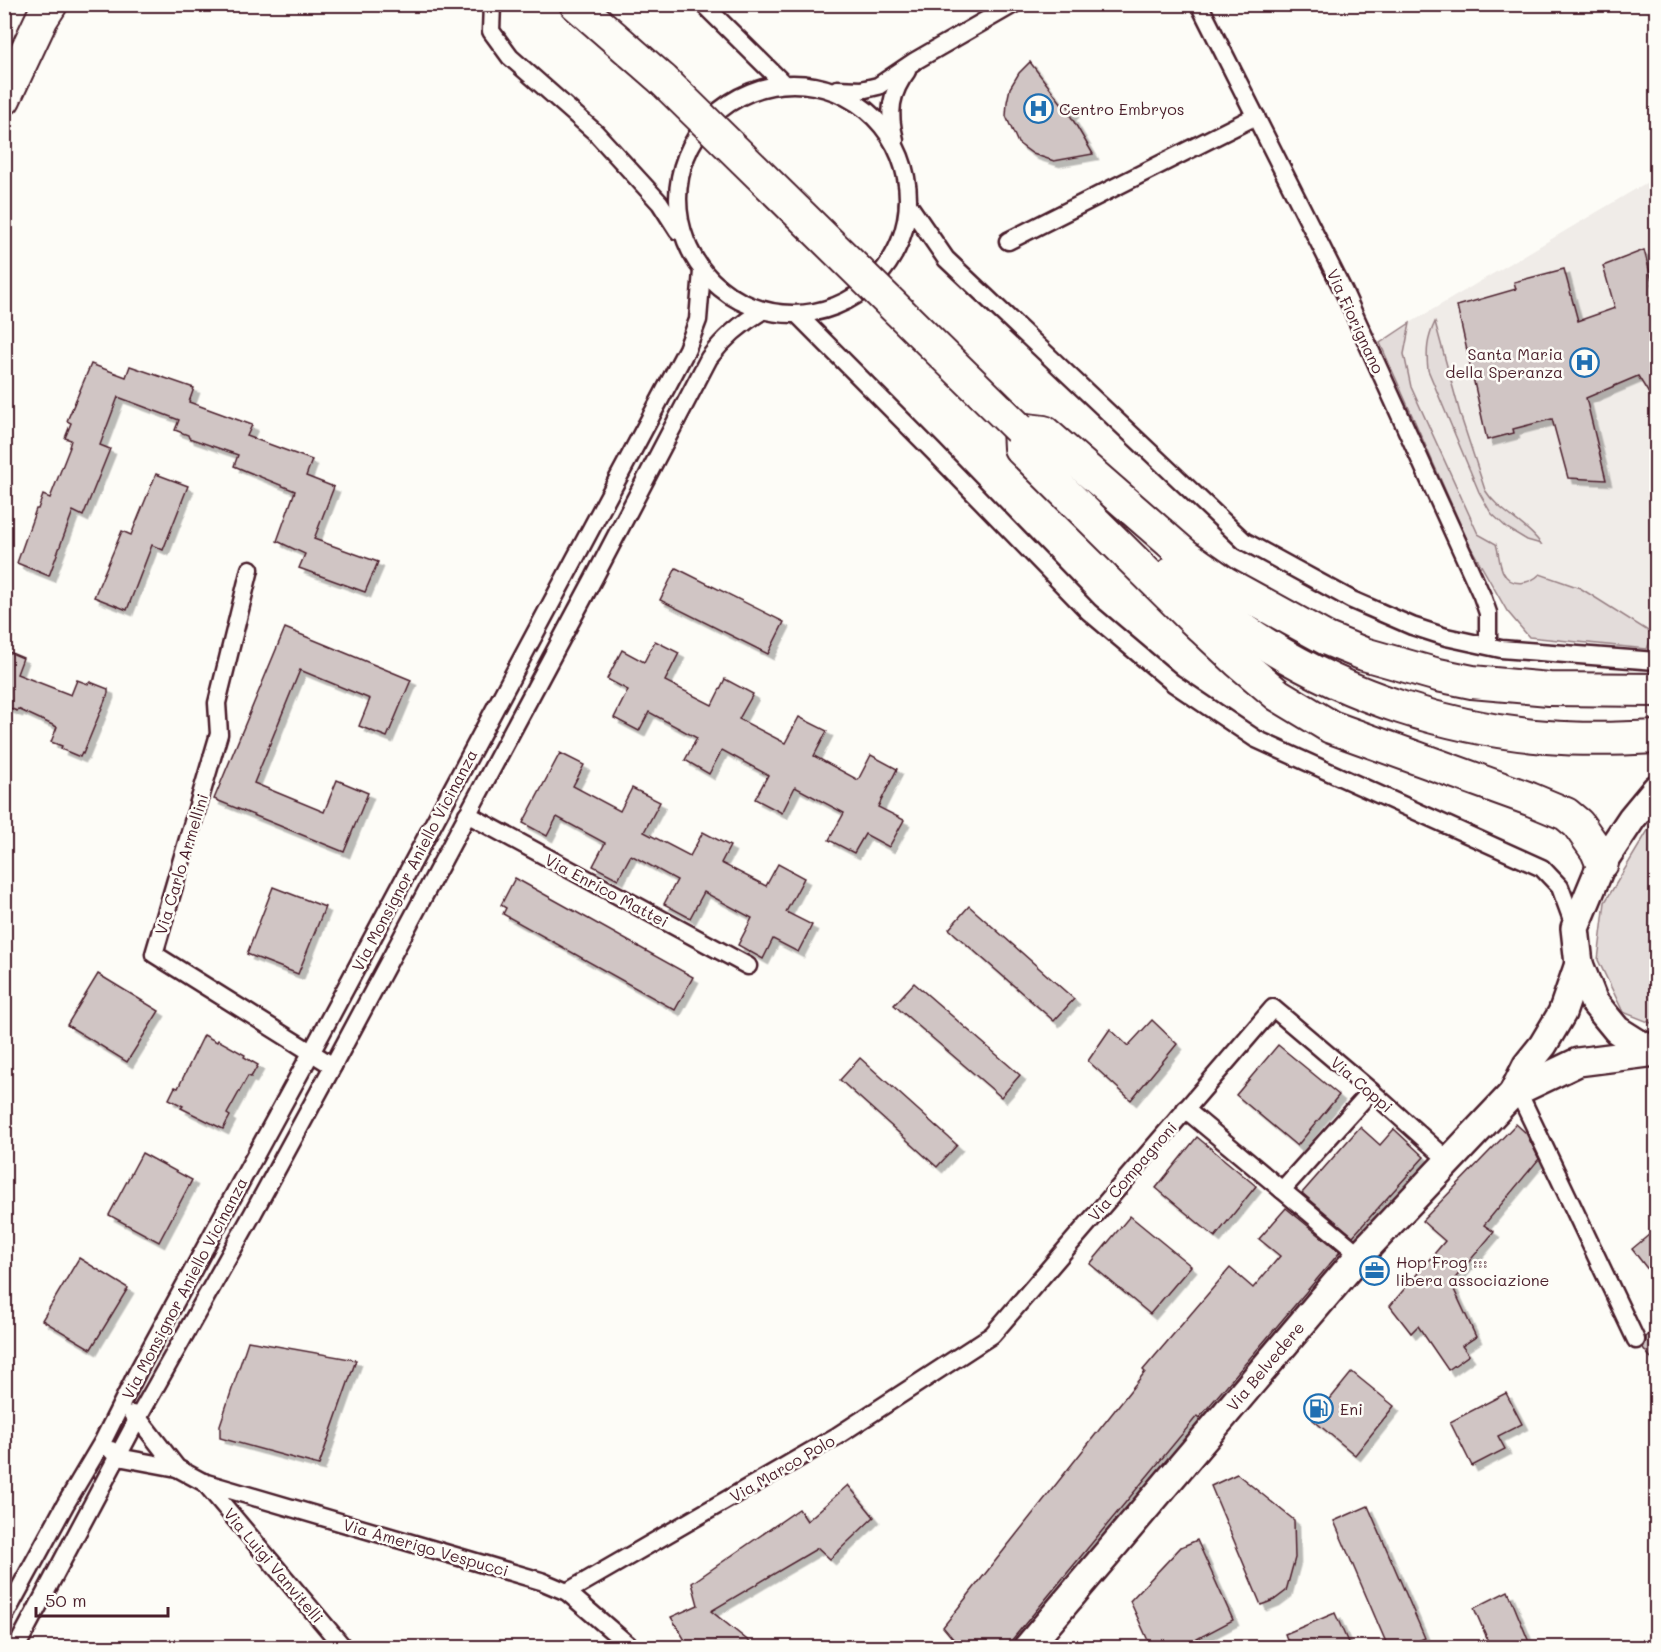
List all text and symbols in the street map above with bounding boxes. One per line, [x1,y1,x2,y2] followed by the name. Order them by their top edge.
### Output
[1022,92,1054,124] hospital icon: Centro Embryos
[1059,98,1185,119] place label: Centro Embryos
[1323,265,1389,377] street label: Via Fiorignano
[1445,343,1563,382] place label: Santa Maria della Speranza
[1568,346,1600,378] hospital icon: Santa Maria della Speranza
[346,745,482,975] street label: Via Monsignor Aniello Vicinanza
[150,791,212,937] street label: Via Carlo Armellini
[542,849,672,931] street label: Via Enrico Mattei
[1326,1051,1398,1117] street label: Via Coppi
[1083,1117,1181,1225] street label: Via Compagnoni
[116,1173,252,1403] street label: Via Monsignor Aniello Vicinanza
[1396,1251,1549,1290] place label: Hop Frog ::: libera associazione
[1359,1254,1391,1286] office icon: Hop Frog ::: libera associazione
[1221,1317,1309,1415] street label: Via Belvedere
[1303,1392,1335,1424] fuel station icon: Eni
[1340,1398,1363,1419] place label: Eni
[726,1429,838,1507] street label: Via Marco Polo
[220,1503,328,1627] street label: Via Luigi Vanvitelli
[341,1513,511,1581] street label: Via Amerigo Vespucci
[36,1580,168,1618] scale bar
[45,1588,87,1612] text: 50 m

